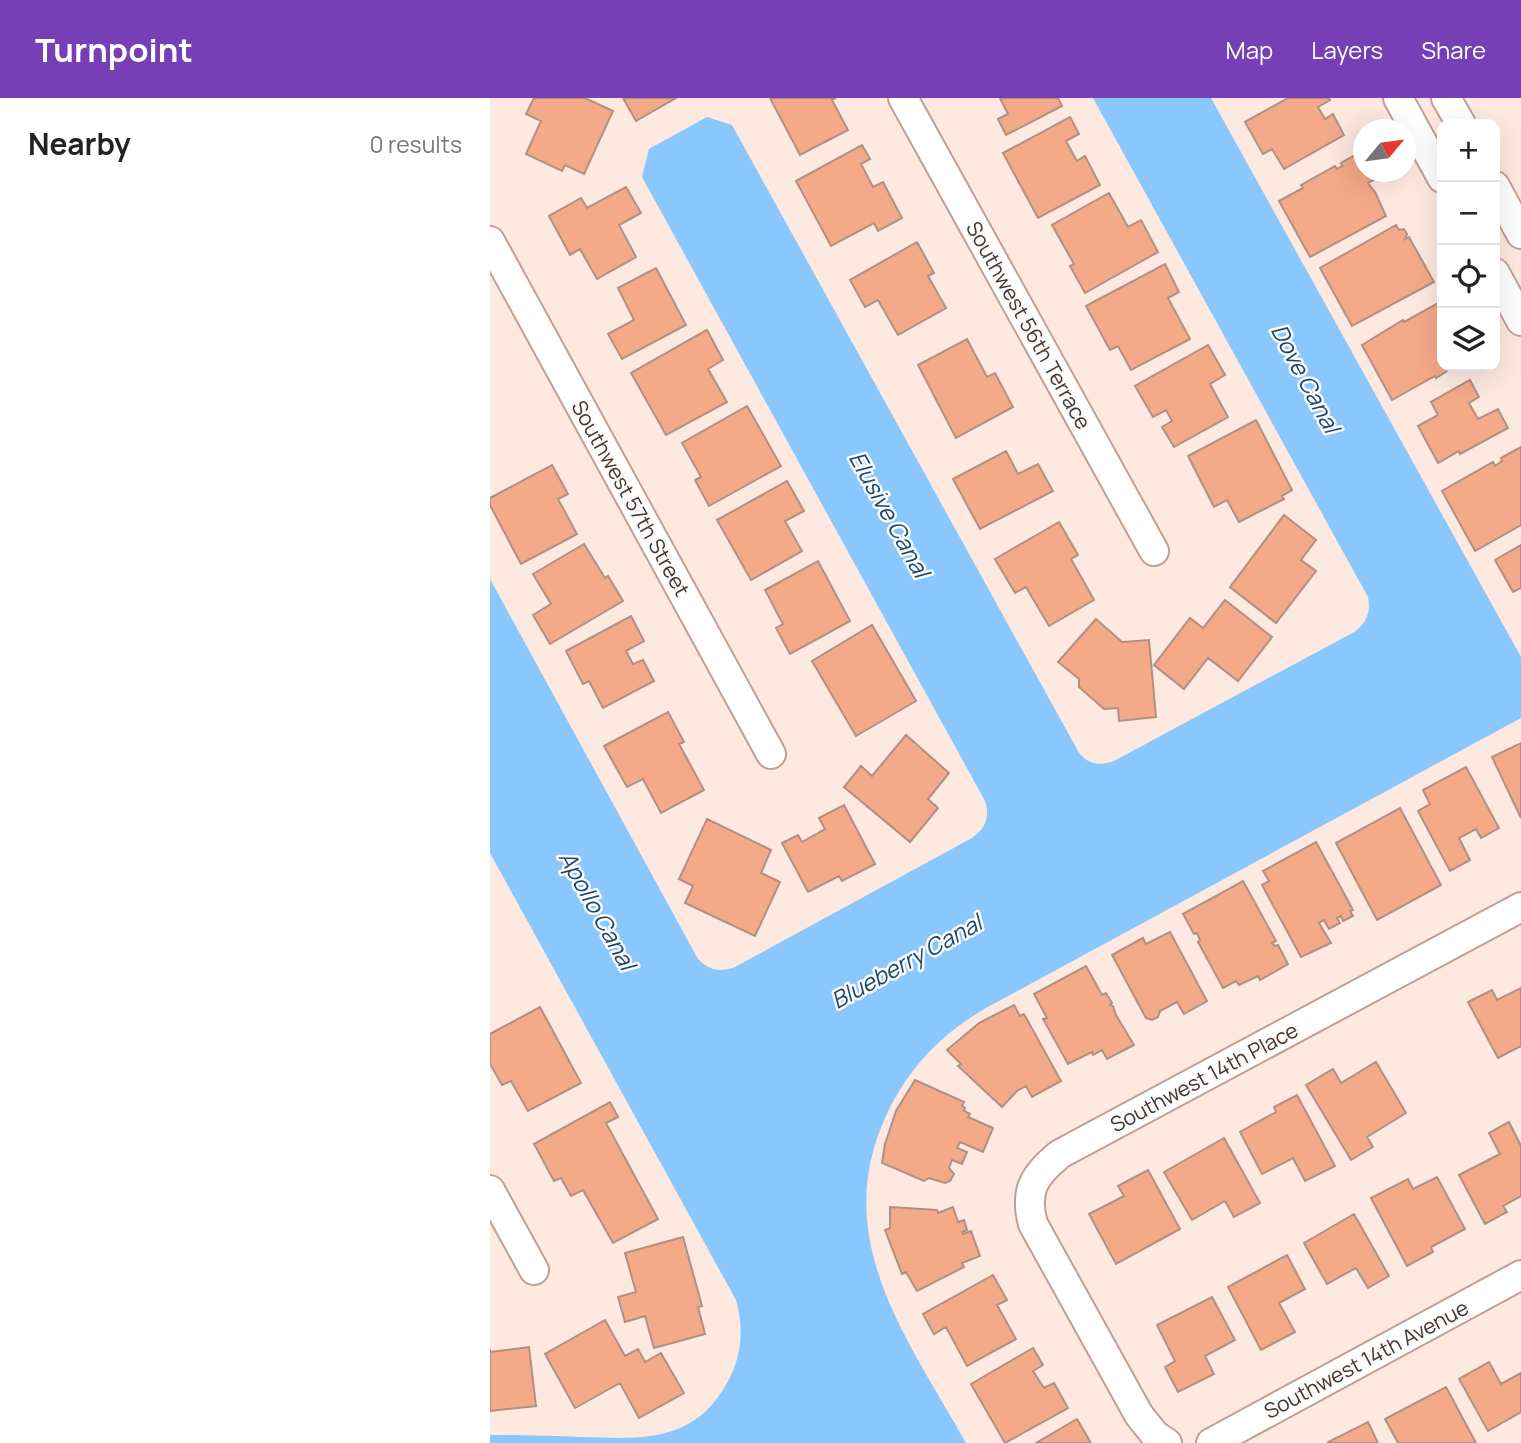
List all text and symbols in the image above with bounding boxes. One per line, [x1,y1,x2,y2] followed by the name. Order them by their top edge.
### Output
[35,27,193,72] text: Turnpoint
[1226,33,1273,66] text: Map
[1311,33,1383,66] text: Layers
[1421,33,1486,66] text: Share
[1353,119,1416,182] north arrow
[1437,119,1500,371] map controls
[1437,119,1500,182] button: +
[28,123,131,164] text: Nearby
[369,128,462,160] text: 0 results
[1437,182,1500,245] button: −
[960,216,1098,434] street label: Southwest 56th Terrace
[1437,245,1500,308] button: locate
[1437,308,1500,371] button: layers
[1264,318,1349,440] water label: Dove Canal
[565,395,697,601] street label: Southwest 57th Street
[842,445,939,585] water label: Elusive Canal
[552,845,645,978] water label: Apollo Canal
[825,905,989,1016] water label: Blueberry Canal
[1105,1016,1303,1138] street label: Southwest 14th Place
[1259,1293,1473,1425] street label: Southwest 14th Avenue

